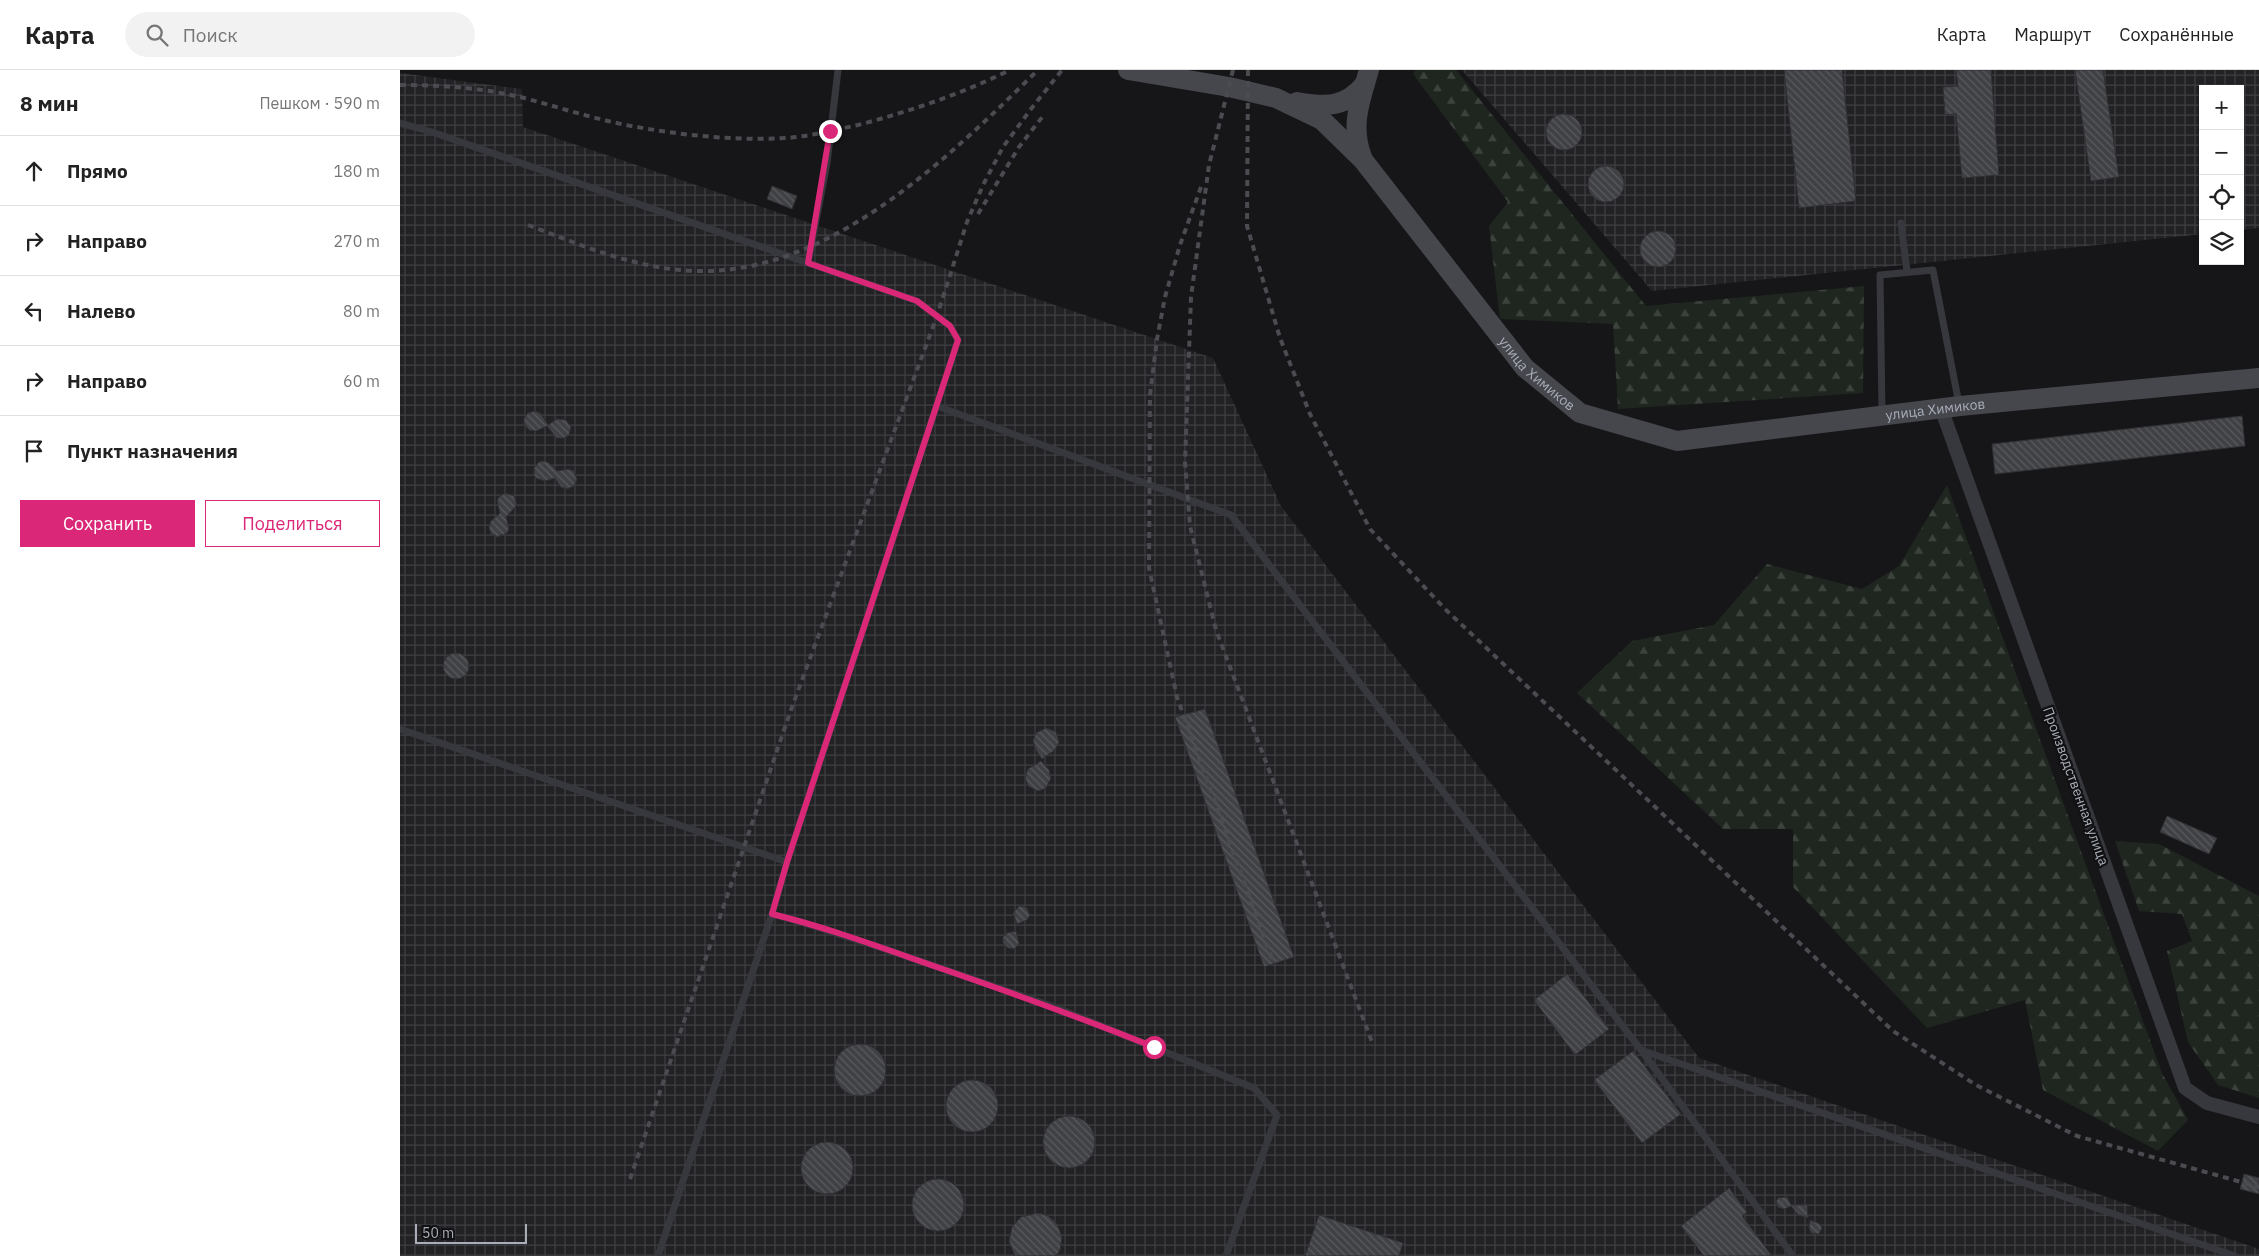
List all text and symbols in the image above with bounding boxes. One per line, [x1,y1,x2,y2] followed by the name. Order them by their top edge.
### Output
[125,12,475,57] search box
[25,19,95,51] text: Карта
[143,21,171,49] icon: search
[183,23,238,47] text: Поиск
[1937,23,1986,46] text: Карта
[2014,23,2091,46] text: Маршрут
[2119,23,2234,46] text: Сохранённые
[2199,85,2244,265] map controls
[2199,85,2244,130] button: +
[20,89,79,117] text: 8 мин
[259,93,380,113] text: Пешком · 590 m
[819,120,842,143] route end
[2199,130,2244,175] button: −
[20,157,48,185] icon: ahead
[67,159,128,183] text: Прямо
[333,161,380,181] text: 180 m
[2199,175,2244,220] button: locate
[2199,220,2244,265] button: layers
[20,227,48,255] icon: right
[67,229,147,253] text: Направо
[333,231,380,251] text: 270 m
[20,297,48,325] icon: left
[67,299,136,323] text: Налево
[343,301,380,321] text: 80 m
[1495,333,1579,415] street label: улица Химиков
[20,367,48,395] icon: right
[67,369,147,393] text: Направо
[343,371,380,391] text: 60 m
[1885,395,1986,424] street label: улица Химиков
[20,437,48,465] icon: arrive
[67,439,238,463] text: Пункт назначения
[20,500,195,547] button: Сохранить
[205,500,380,547] button: Поделиться
[2039,704,2113,868] street label: Производственная улица
[1143,1036,1166,1059] route start
[415,1221,528,1244] scale bar
[422,1224,454,1242] text: 50 m

